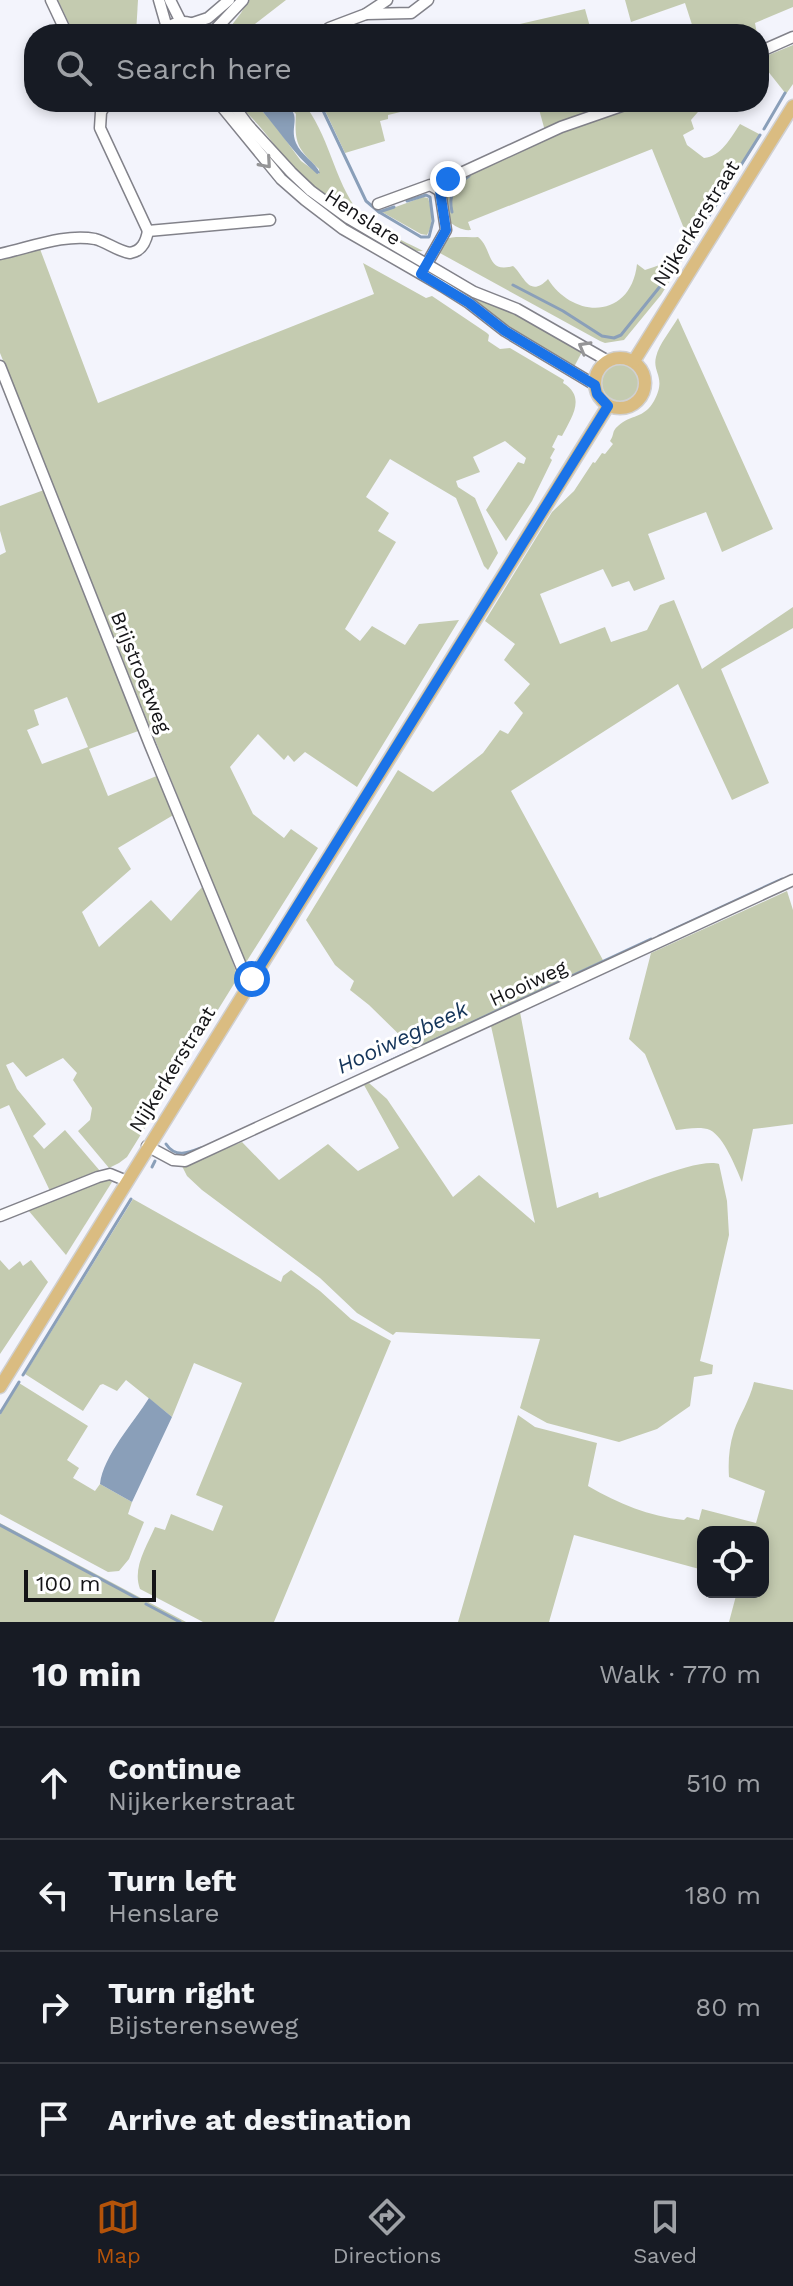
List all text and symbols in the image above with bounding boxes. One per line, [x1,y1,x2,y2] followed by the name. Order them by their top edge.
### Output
[24,24,769,112] search box
[52,46,96,90] icon: search
[116,51,292,86] text: Search here
[257,153,271,168] one-way arrow
[648,155,745,290] street label: Nijkerkerstraat
[430,161,466,197] route end
[320,184,406,250] street label: Henslare
[578,342,592,357] one-way arrow
[106,608,176,737] street label: Brijstroetweg
[486,955,571,1011] street label: Hooiweg
[234,961,270,997] route start
[333,996,473,1079] water label: Hooiwegbeek
[124,1001,221,1136] street label: Nijkerkerstraat
[697,1526,769,1598] map controls
[697,1526,769,1598] button: locate
[24,1566,156,1602] scale bar
[36,1571,100,1596] text: 100 m
[32,1654,141,1694] text: 10 min
[599,1659,761,1689] text: Walk · 770 m
[108,1751,241,1786] text: Continue
[32,1761,76,1805] icon: ahead
[686,1768,761,1798] text: 510 m
[108,1786,295,1816] text: Nijkerkerstraat
[108,1863,236,1898] text: Turn left
[32,1873,76,1917] icon: left
[685,1880,761,1910] text: 180 m
[108,1898,220,1928] text: Henslare
[108,1975,254,2010] text: Turn right
[32,1985,76,2029] icon: right
[695,1992,761,2022] text: 80 m
[108,2010,298,2040] text: Bijsterenseweg
[32,2097,76,2141] icon: arrive
[108,2102,412,2137] text: Arrive at destination
[96,2195,141,2268] tab: Map
[333,2195,441,2268] tab: Directions
[633,2195,697,2268] tab: Saved

